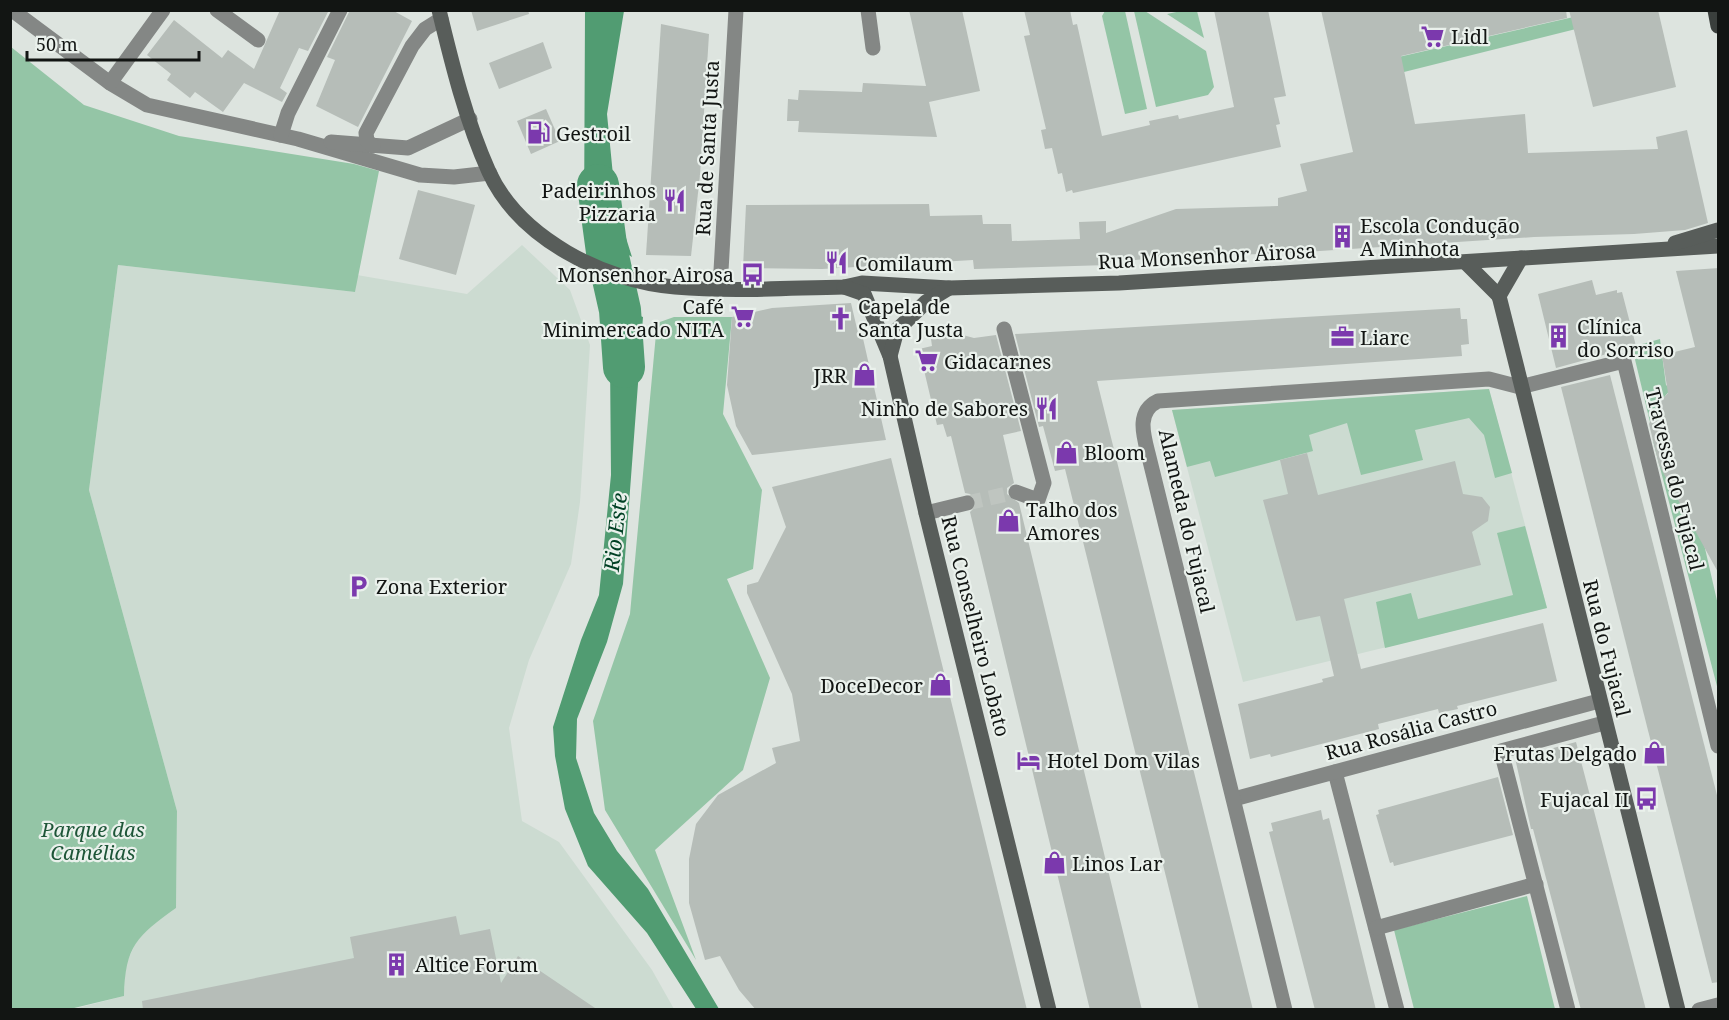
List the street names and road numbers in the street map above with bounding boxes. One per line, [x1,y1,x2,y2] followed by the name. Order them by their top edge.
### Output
[689,59,725,237] street label: Rua de Santa Justa
[1097,237,1317,275] street label: Rua Monsenhor Airosa
[1639,385,1711,573] street label: Travessa do Fujacal
[1153,426,1221,616] street label: Alameda do Fujacal
[935,513,1017,739] street label: Rua Conselheiro Lobato
[1577,577,1637,719] street label: Rua do Fujacal
[1322,694,1500,766] street label: Rua Rosália Castro

